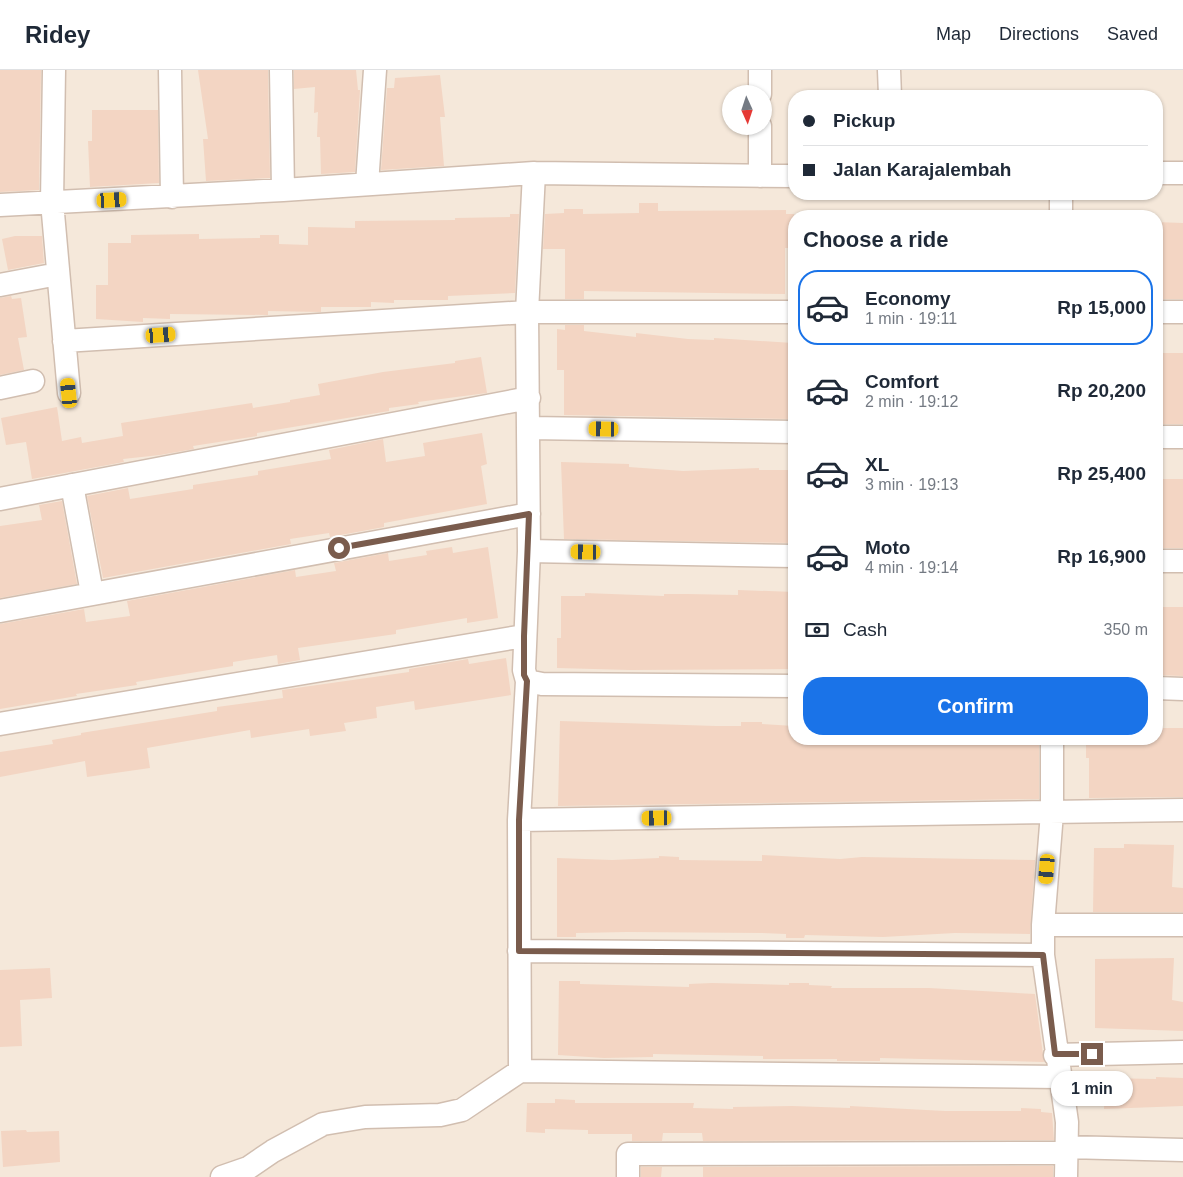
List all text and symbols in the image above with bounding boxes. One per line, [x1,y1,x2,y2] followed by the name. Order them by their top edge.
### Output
[25,21,90,48] text: Ridey
[936,24,971,44] text: Map
[999,24,1079,44] text: Directions
[1107,24,1158,44] text: Saved
[722,85,772,135] north arrow
[722,85,772,135] map controls
[833,110,895,131] text: Pickup
[833,159,1011,180] text: Jalan Karajalembah
[96,192,127,208] car
[803,227,948,252] text: Choose a ride
[805,285,850,330] icon: car
[865,288,951,309] text: Economy
[1057,297,1146,318] text: Rp 15,000
[865,310,957,327] text: 1 min · 19:11
[145,326,176,344] car
[805,368,850,413] icon: car
[865,371,939,392] text: Comfort
[59,377,78,409] car
[1057,380,1146,401] text: Rp 20,200
[865,393,958,410] text: 2 min · 19:12
[588,421,619,437] car
[805,451,850,496] icon: car
[865,454,889,475] text: XL
[1057,463,1146,484] text: Rp 25,400
[865,476,958,493] text: 3 min · 19:13
[805,534,850,579] icon: car
[328,537,350,559] route start
[865,537,910,558] text: Moto
[570,544,601,560] car
[1057,546,1146,567] text: Rp 16,900
[865,559,958,576] text: 4 min · 19:14
[803,616,831,644] icon: cash
[843,619,887,640] text: Cash
[1104,621,1148,638] text: 350 m
[803,677,1148,735] button: Confirm
[641,810,672,826] car
[1038,853,1055,885] car
[1081,1043,1103,1065] route end
[1051,1072,1133,1106] callout: 1 min
[1071,1080,1113,1097] text: 1 min

